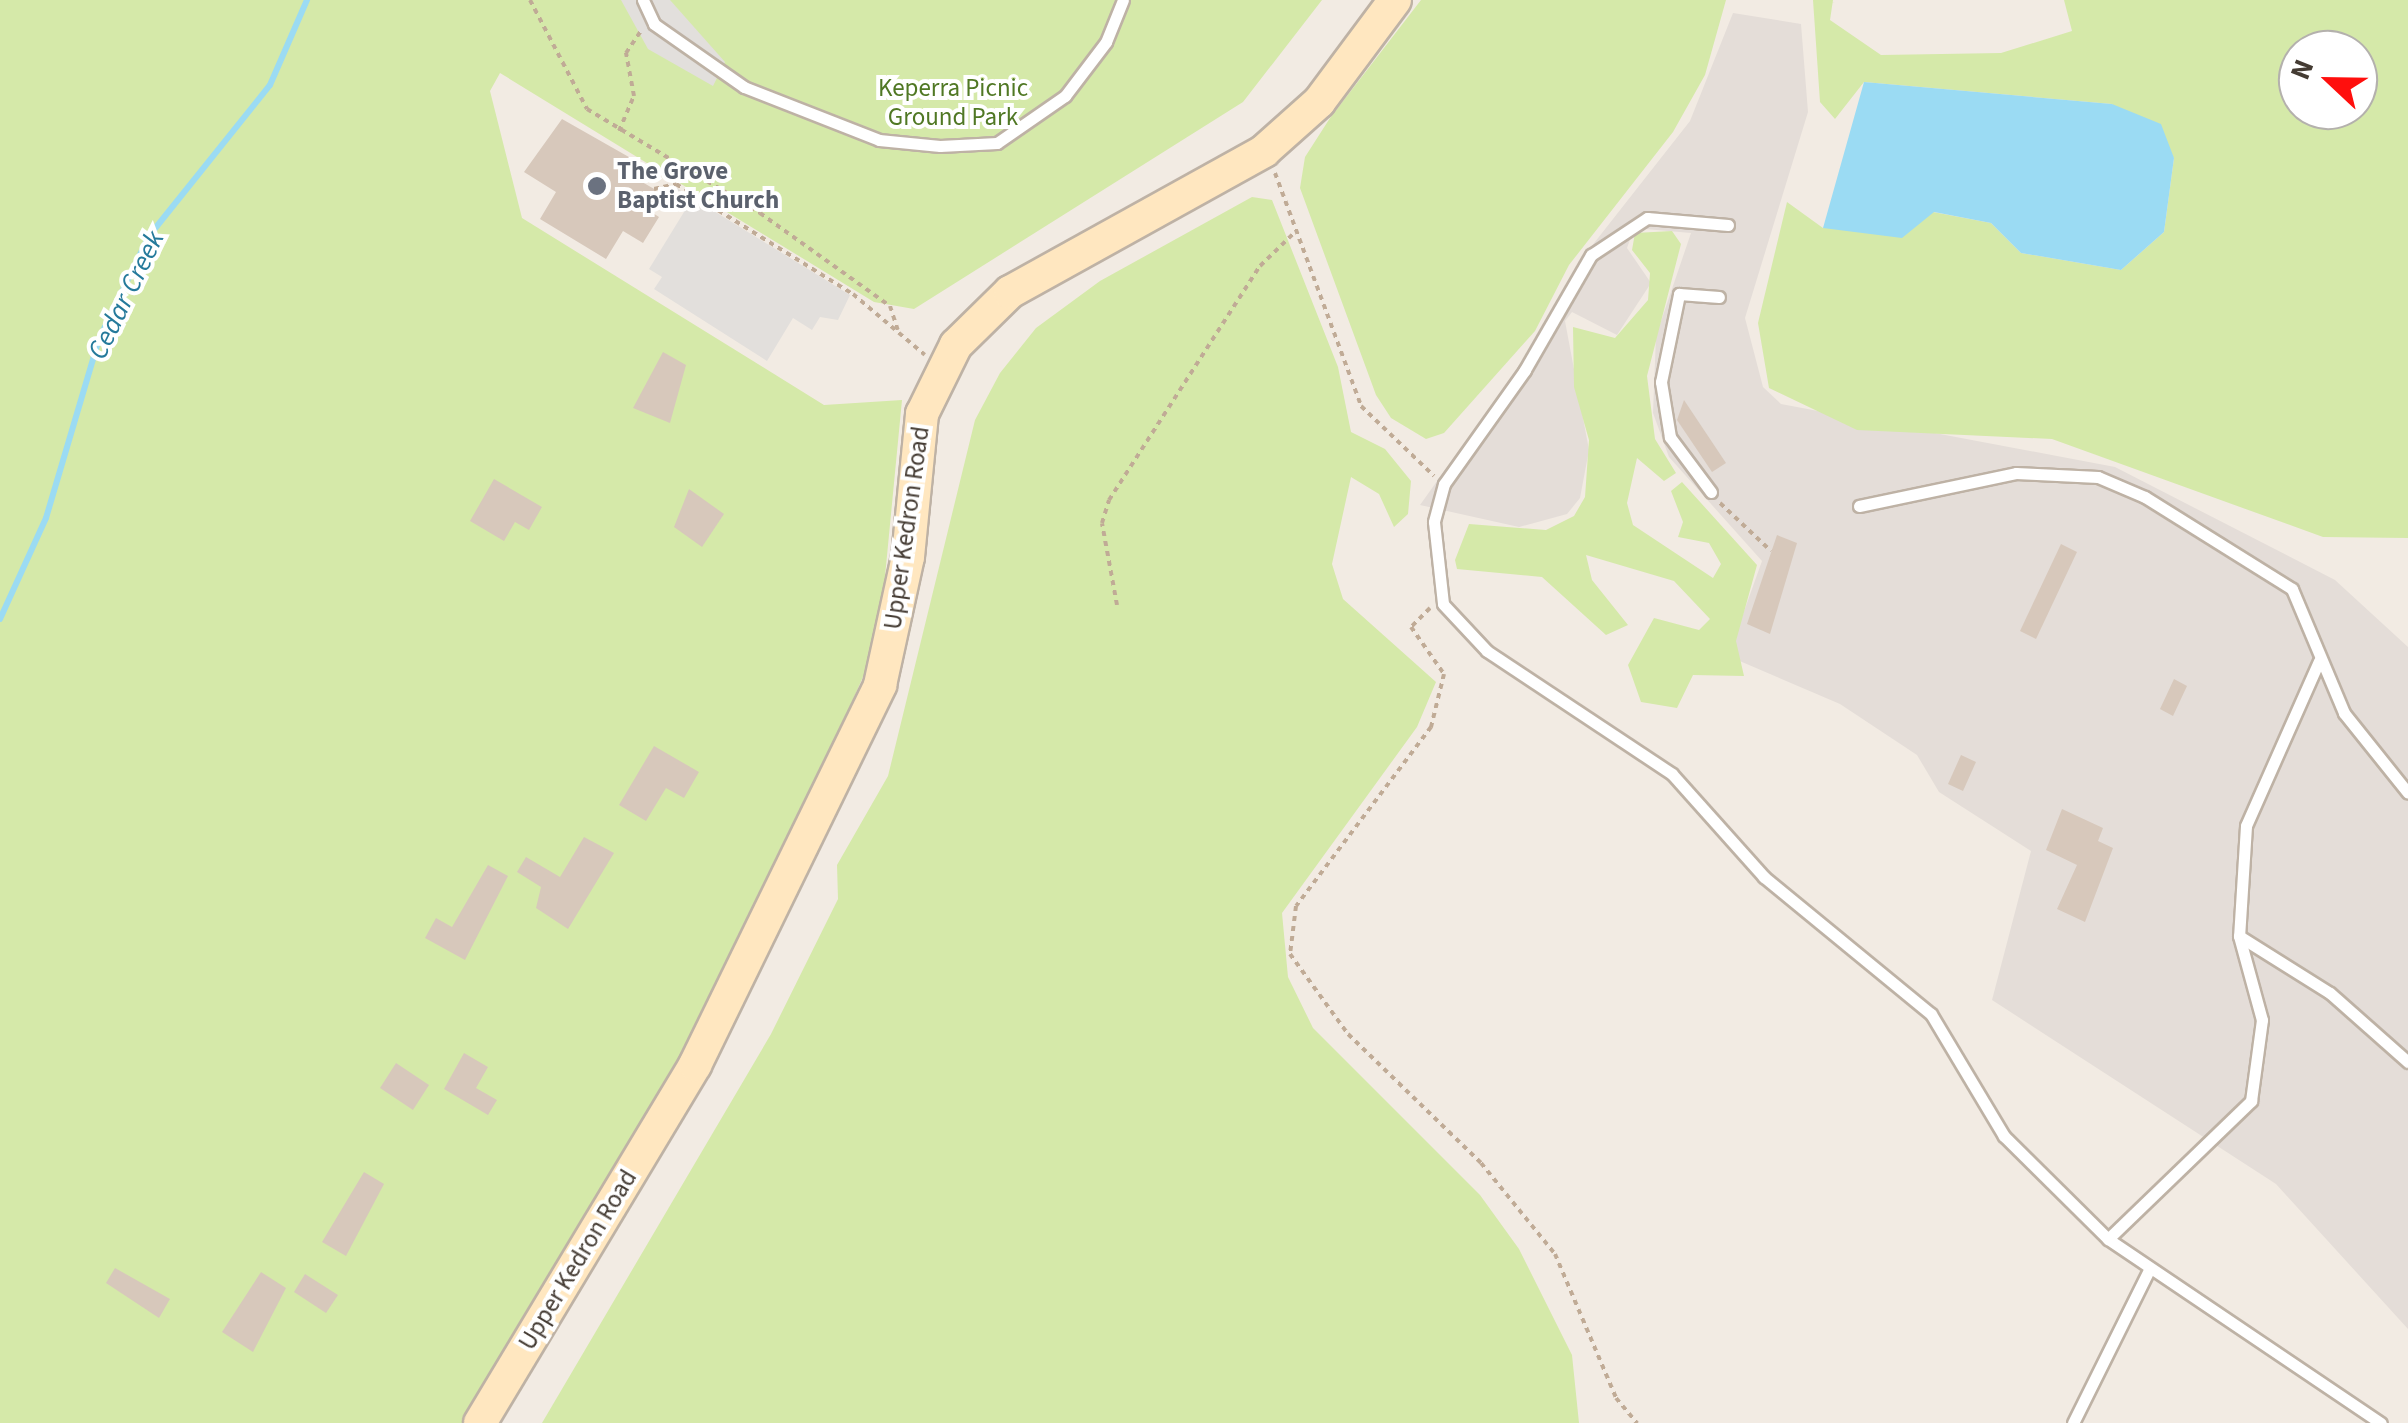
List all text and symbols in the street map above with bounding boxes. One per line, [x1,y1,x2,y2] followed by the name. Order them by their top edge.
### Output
[2278,30,2378,130] north arrow
[2280,53,2324,86] text: N
[878,74,1028,133] park label: Keperra Picnic Ground Park
[617,157,779,216] place label: The Grove Baptist Church
[586,175,608,197] marker: The Grove Baptist Church
[80,225,172,365] water label: Cedar Creek
[878,424,936,632] street label: Upper Kedron Road
[512,1164,644,1356] street label: Upper Kedron Road

